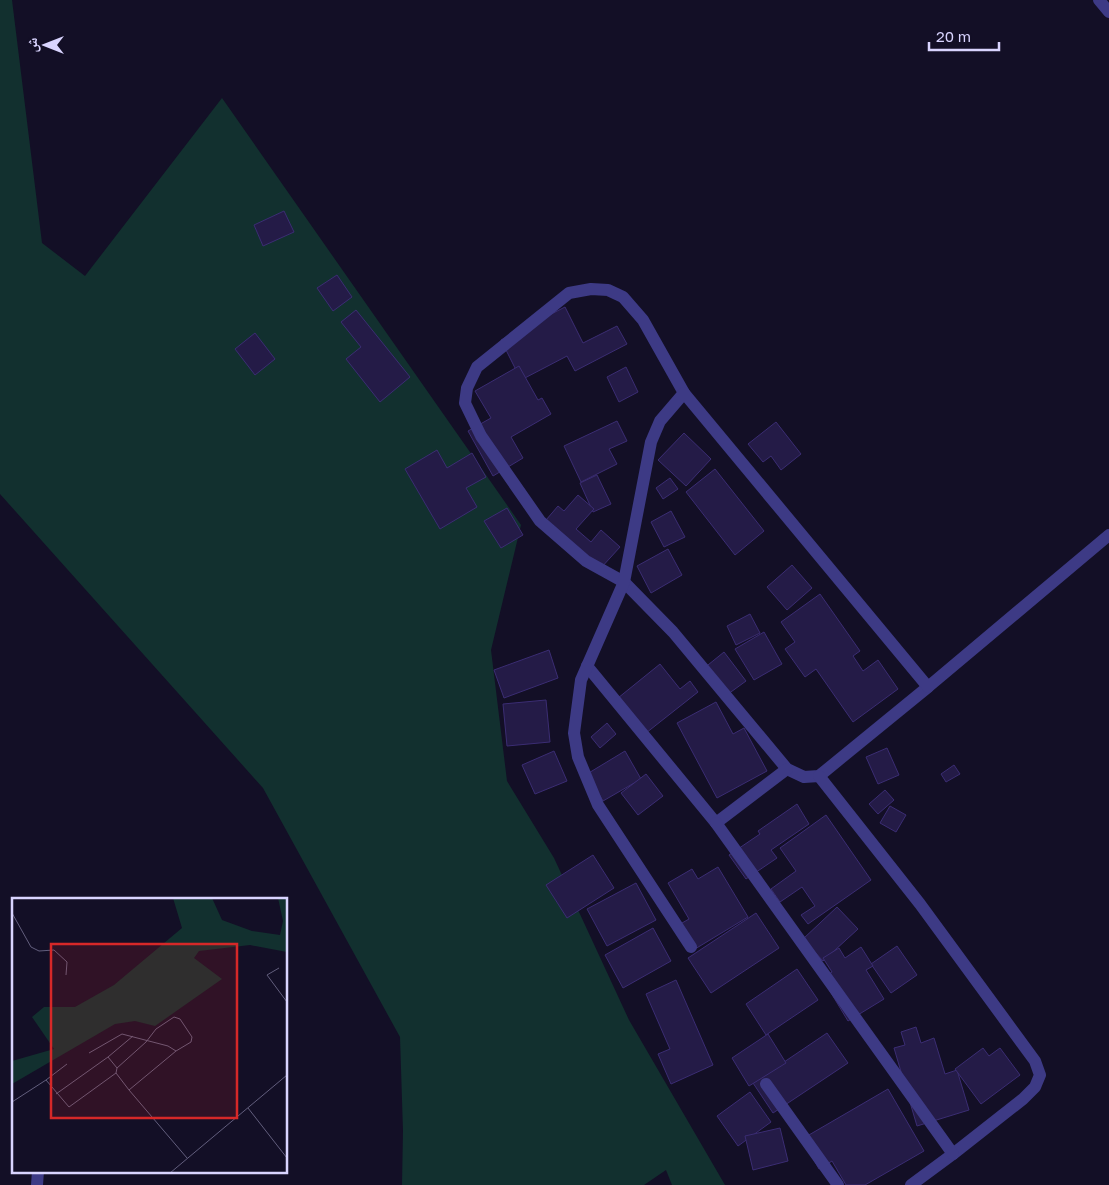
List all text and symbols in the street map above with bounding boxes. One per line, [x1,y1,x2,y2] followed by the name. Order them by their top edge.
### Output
[20,20,70,70] north arrow
[929,20,999,52] scale bar
[936,27,971,45] text: 20 m
[23,37,41,52] text: ش
[12,898,288,1172] inset map

